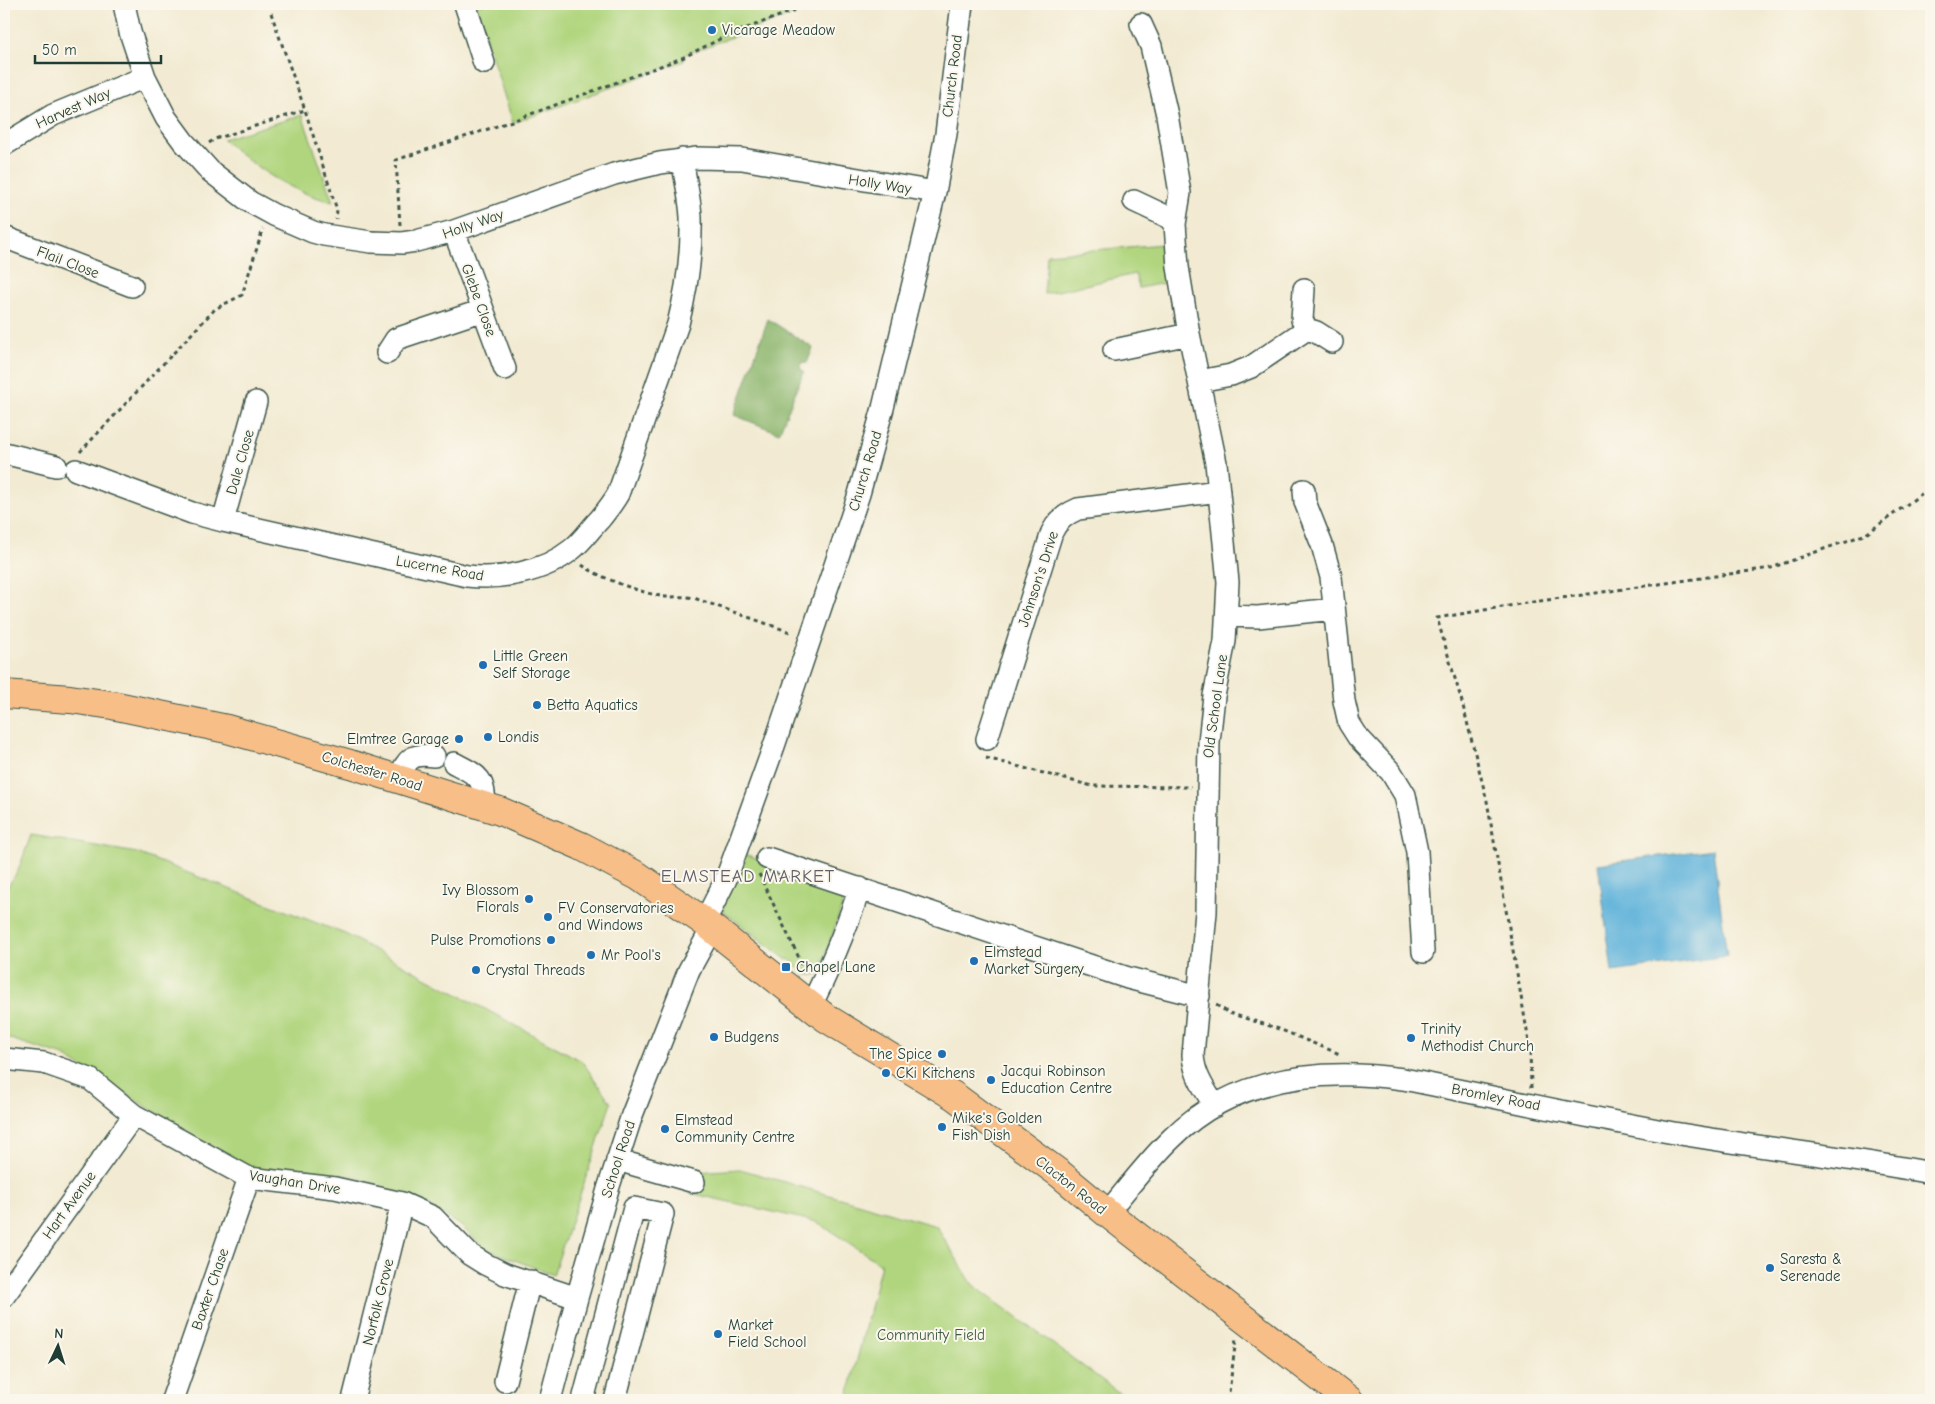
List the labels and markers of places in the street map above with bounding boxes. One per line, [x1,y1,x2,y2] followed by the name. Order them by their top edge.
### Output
[722,21,835,39] place label: Vicarage Meadow
[706,24,718,36] marker: Vicarage Meadow
[493,647,571,682] place label: Little Green Self Storage
[477,659,489,671] marker: Little Green Self Storage
[547,696,638,714] place label: Betta Aquatics
[531,699,543,711] marker: Betta Aquatics
[498,728,539,746] place label: Londis
[347,730,449,748] place label: Elmtree Garage
[482,731,494,743] marker: Londis
[453,733,465,745] marker: Elmtree Garage
[442,881,519,916] place label: Ivy Blossom Florals
[523,893,535,905] marker: Ivy Blossom Florals
[558,899,673,934] place label: FV Conservatories and Windows
[542,911,554,923] marker: FV Conservatories and Windows
[431,931,541,949] place label: Pulse Promotions
[545,934,557,946] marker: Pulse Promotions
[984,943,1084,978] place label: Elmstead Market Surgery
[601,946,661,964] place label: Mr Pool's
[585,949,597,961] marker: Mr Pool's
[968,955,980,967] marker: Elmstead Market Surgery
[796,958,876,976] place label: Chapel Lane
[486,961,585,979] place label: Crystal Threads
[780,961,792,973] marker: Chapel Lane
[470,964,482,976] marker: Crystal Threads
[1421,1020,1534,1055] place label: Trinity Methodist Church
[724,1028,779,1046] place label: Budgens
[708,1031,720,1043] marker: Budgens
[1405,1032,1417,1044] marker: Trinity Methodist Church
[869,1045,932,1063] place label: The Spice
[936,1048,948,1060] marker: The Spice
[1001,1062,1113,1097] place label: Jacqui Robinson Education Centre
[896,1064,975,1082] place label: CKi Kitchens
[880,1067,892,1079] marker: CKi Kitchens
[985,1074,997,1086] marker: Jacqui Robinson Education Centre
[952,1109,1042,1144] place label: Mike's Golden Fish Dish
[675,1111,795,1146] place label: Elmstead Community Centre
[936,1121,948,1133] marker: Mike's Golden Fish Dish
[659,1123,671,1135] marker: Elmstead Community Centre
[1780,1250,1842,1285] place label: Saresta & Serenade
[1764,1262,1776,1274] marker: Saresta & Serenade
[728,1316,807,1351] place label: Market Field School
[712,1328,724,1340] marker: Market Field School

